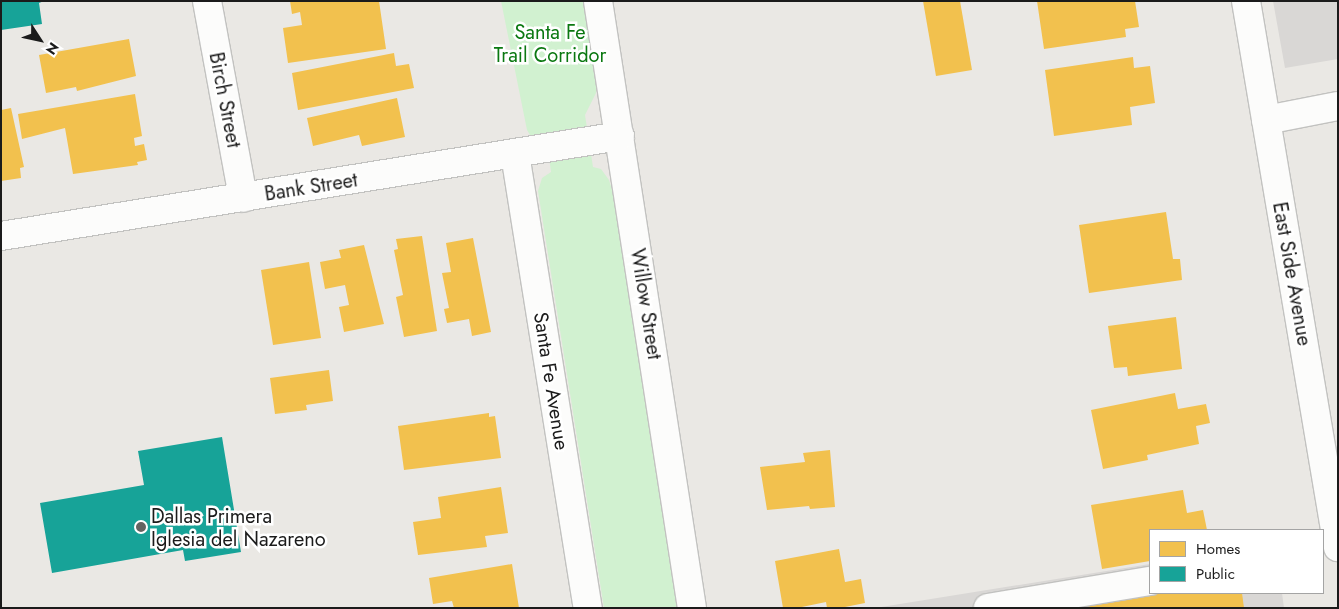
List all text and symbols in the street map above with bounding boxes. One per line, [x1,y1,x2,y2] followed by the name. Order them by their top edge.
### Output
[15,15,65,65] north arrow
[494,20,606,67] park label: Santa Fe Trail Corridor
[41,38,64,59] text: N
[204,50,246,150] street label: Birch Street
[263,168,359,206] street label: Bank Street
[1268,200,1316,348] street label: East Side Avenue
[625,247,667,361] street label: Willow Street
[528,310,574,452] street label: Santa Fe Avenue
[151,504,326,551] place label: Dallas Primera Iglesia del Nazareno
[135,521,147,533] marker: Dallas Primera Iglesia del Nazareno
[1149,529,1324,594] legend
[1196,538,1240,560] text: Homes
[1196,563,1235,585] text: Public

